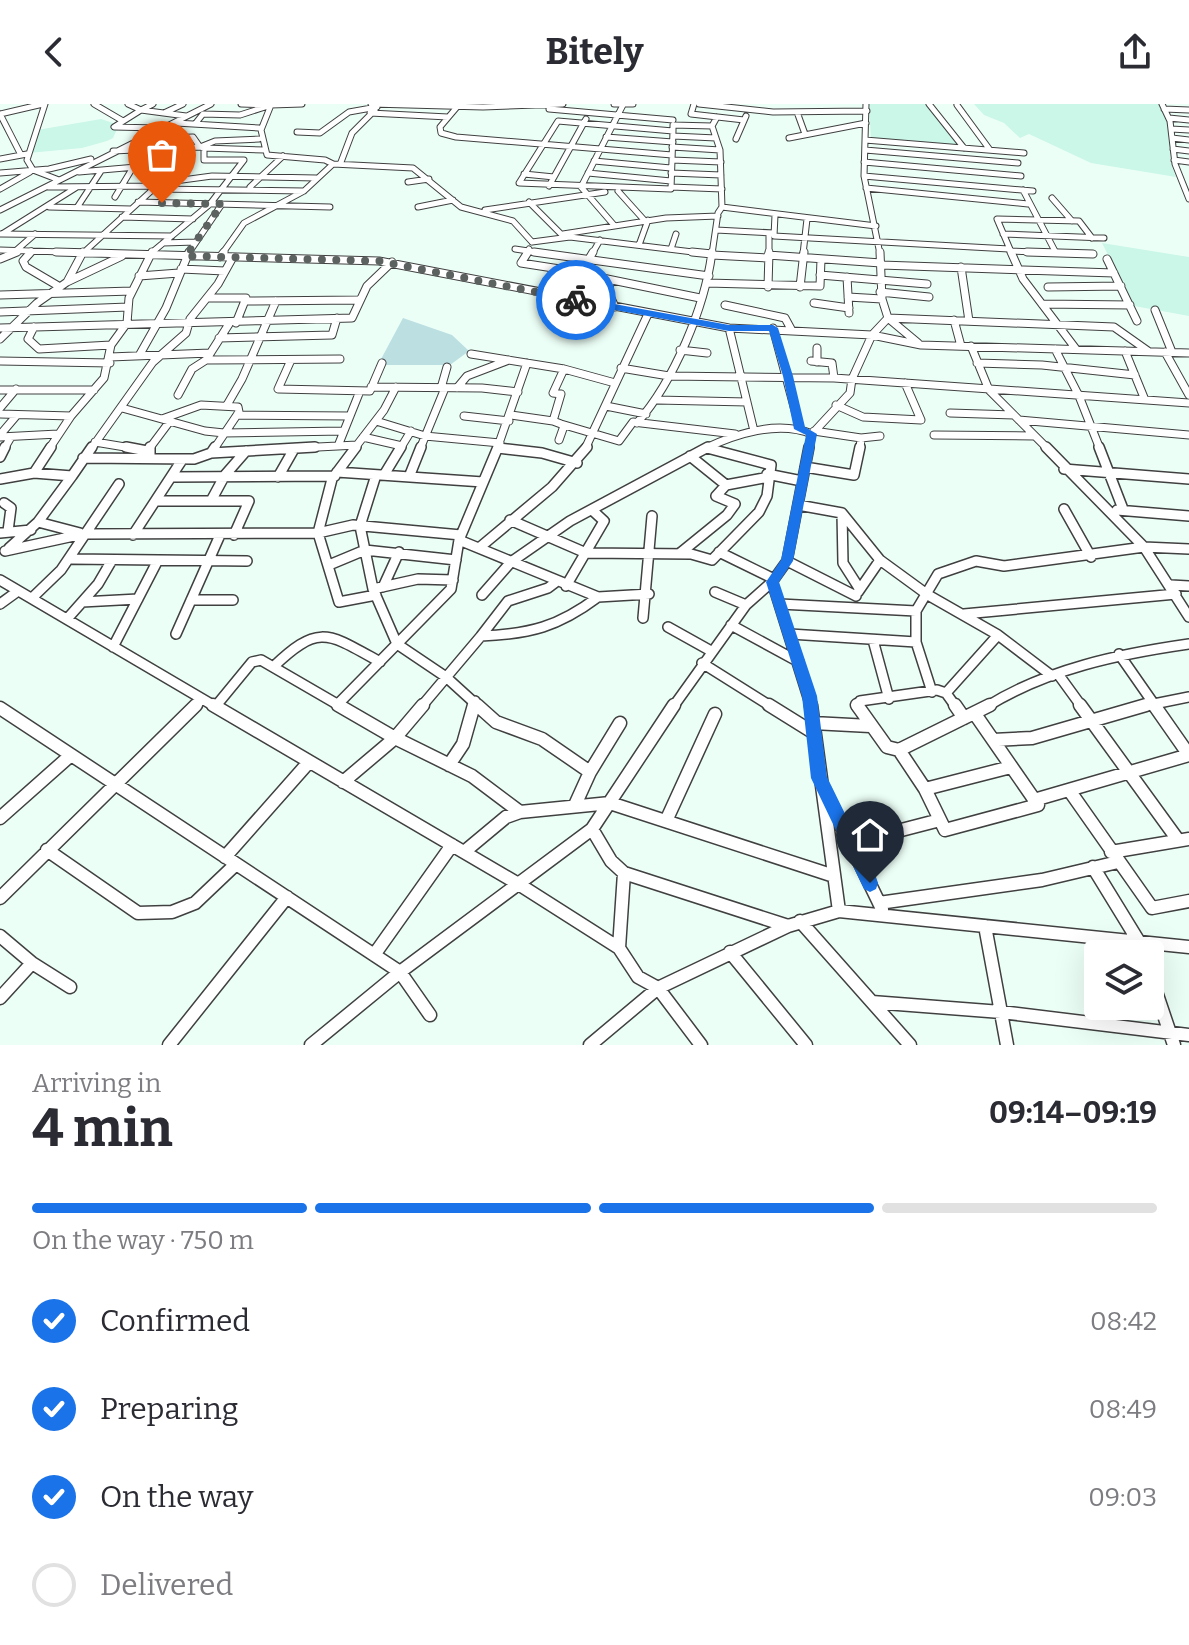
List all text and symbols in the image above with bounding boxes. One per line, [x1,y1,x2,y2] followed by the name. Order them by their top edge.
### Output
[32,30,76,74] icon: back
[545,30,644,74] text: Bitely
[1113,30,1157,74] icon: share
[128,121,196,203] pin
[140,133,184,177] icon: bag
[536,260,616,340] courier
[554,278,598,322] icon: bike
[836,801,904,883] pin
[848,813,892,857] icon: home
[1084,940,1164,1020] map controls
[1084,940,1164,1020] button: layers
[32,1068,161,1099] text: Arriving in
[989,1095,1157,1131] text: 09:14–09:19
[32,1097,173,1160] text: 4 min
[32,1225,254,1256] text: On the way · 750 m
[32,1299,76,1343] icon: check
[100,1303,250,1339] text: Confirmed
[1090,1306,1157,1337] text: 08:42
[32,1387,76,1431] icon: check
[100,1391,238,1427] text: Preparing
[1089,1394,1157,1425] text: 08:49
[32,1475,76,1519] icon: check
[100,1479,253,1515] text: On the way
[1088,1482,1157,1513] text: 09:03
[100,1567,233,1603] text: Delivered

